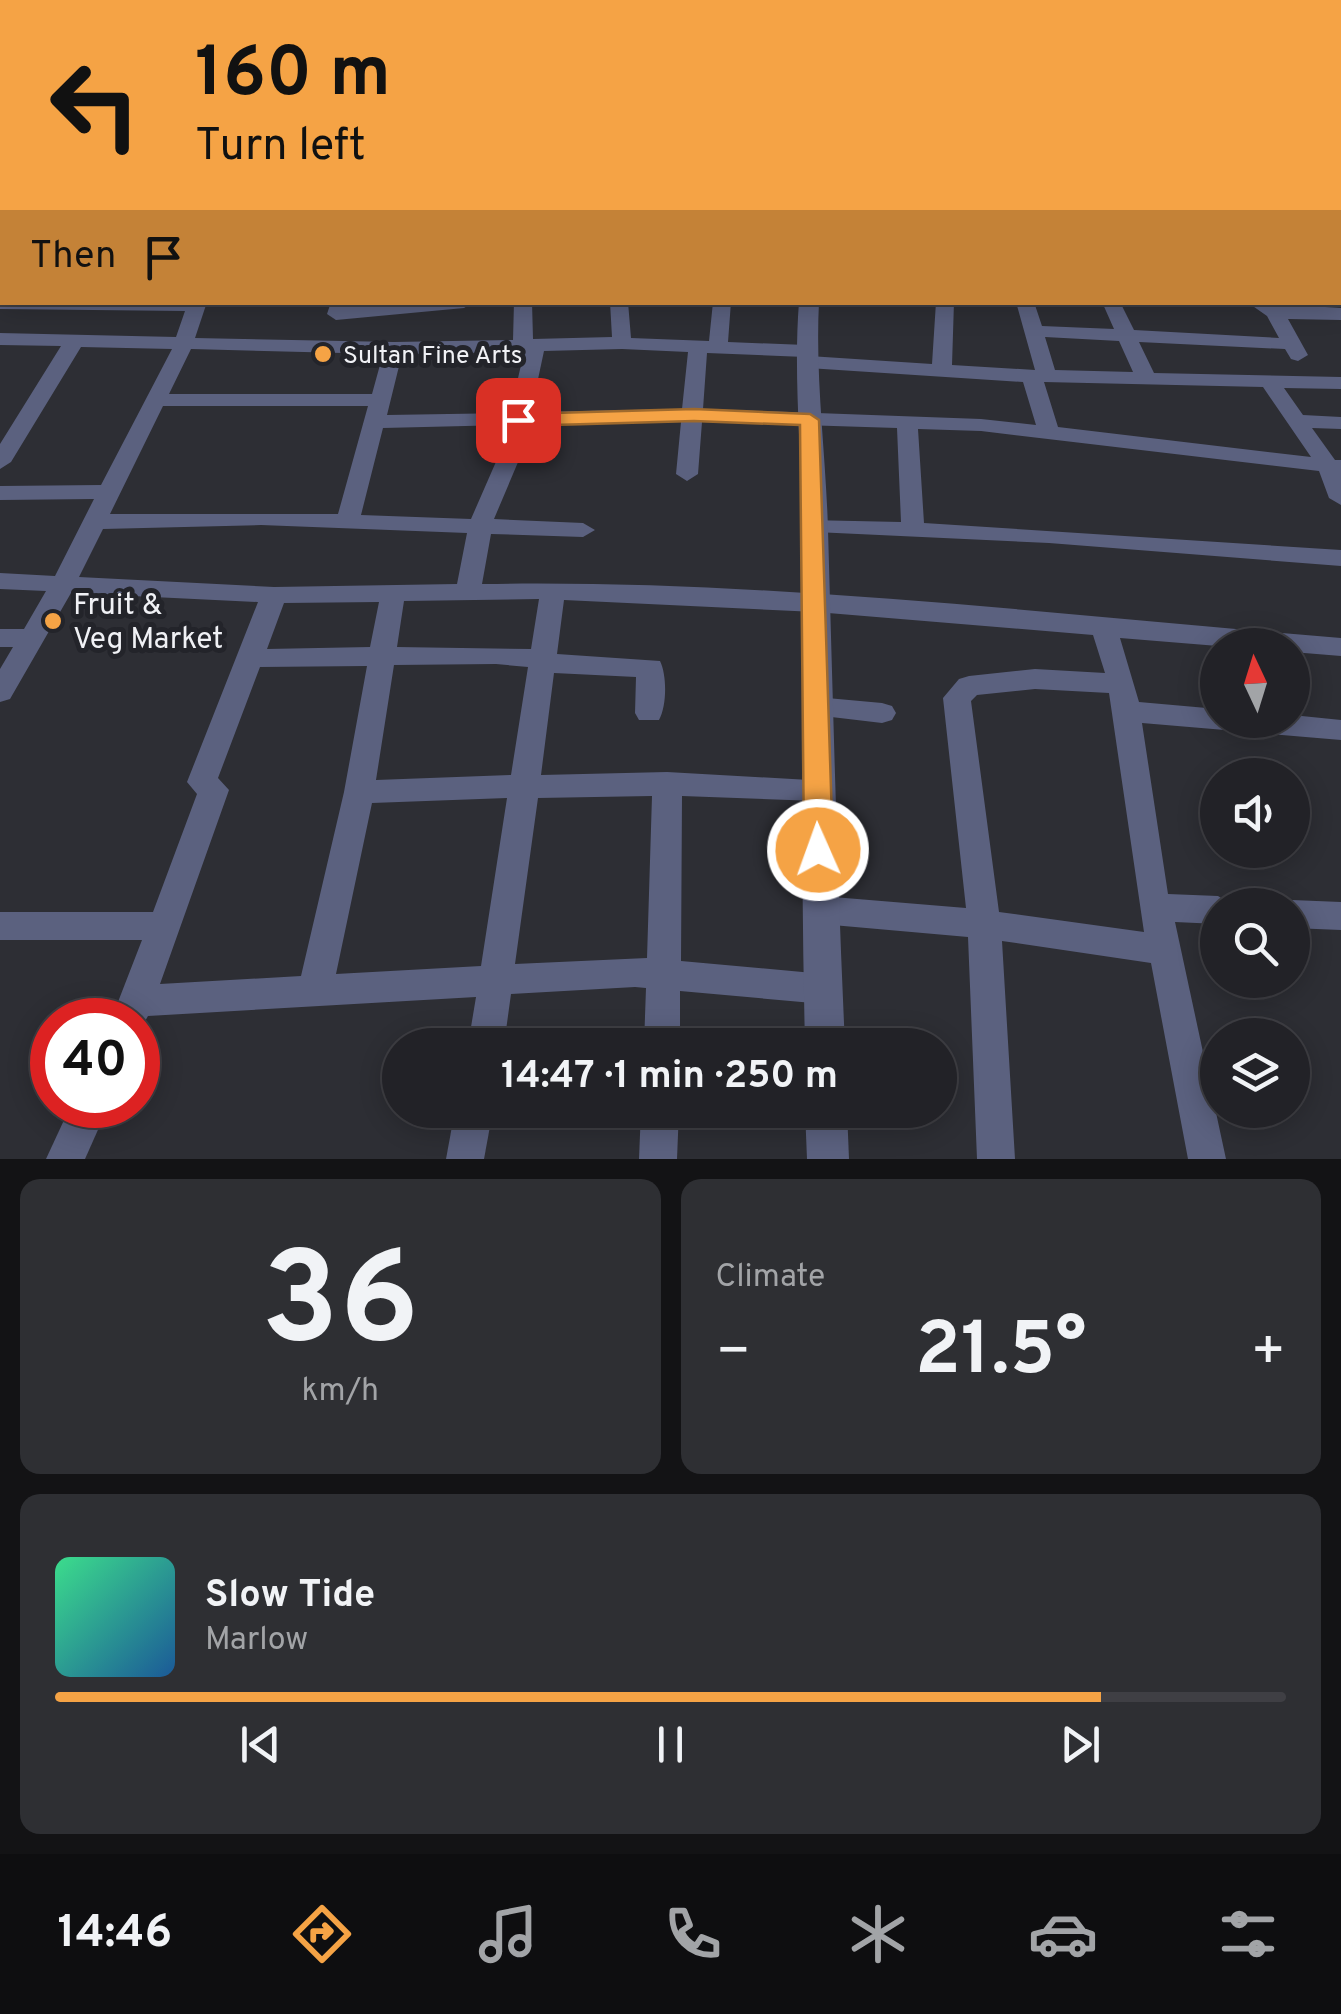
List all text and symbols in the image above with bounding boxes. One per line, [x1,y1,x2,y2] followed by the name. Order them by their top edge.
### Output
[195,32,391,121] text: 160 m
[30,40,160,170] icon: left
[195,119,366,176] text: Turn left
[136,230,191,285] icon: arrive
[30,233,116,282] text: Then
[343,341,522,373] place label: Sultan Fine Arts
[312,343,334,365] marker: Sultan Fine Arts
[476,378,561,463] pin
[491,393,546,448] icon: arrive
[73,588,223,659] place label: Fruit & Veg Market
[42,610,64,632] marker: Fruit & Veg Market
[1200,628,1310,738] north arrow
[1200,628,1310,1128] map controls
[1200,758,1310,868] button: sound
[766,798,870,902] position arrow
[1200,888,1310,998] button: search
[30,998,160,1128] speed limit sign: 40
[1200,1018,1310,1128] button: layers
[501,1053,838,1102] text: 14:47 · 1 min · 250 m
[261,1224,419,1389] text: 36
[716,1258,825,1298] text: Climate
[915,1306,1086,1401] text: 21.5°
[716,1319,751,1389] text: −
[1251,1319,1286,1389] text: +
[301,1372,379,1412] text: km/h
[205,1572,375,1621] text: Slow Tide
[205,1621,308,1661] text: Marlow
[233,1717,288,1772] icon: previous
[643,1717,698,1772] icon: pause
[1053,1717,1108,1772] icon: next
[287,1899,357,1969] icon: directions
[473,1899,543,1969] icon: music
[658,1899,728,1969] icon: phone
[843,1899,913,1969] icon: climate
[1028,1899,1098,1969] icon: car
[1213,1899,1283,1969] icon: filters
[58,1906,172,1963] text: 14:46

